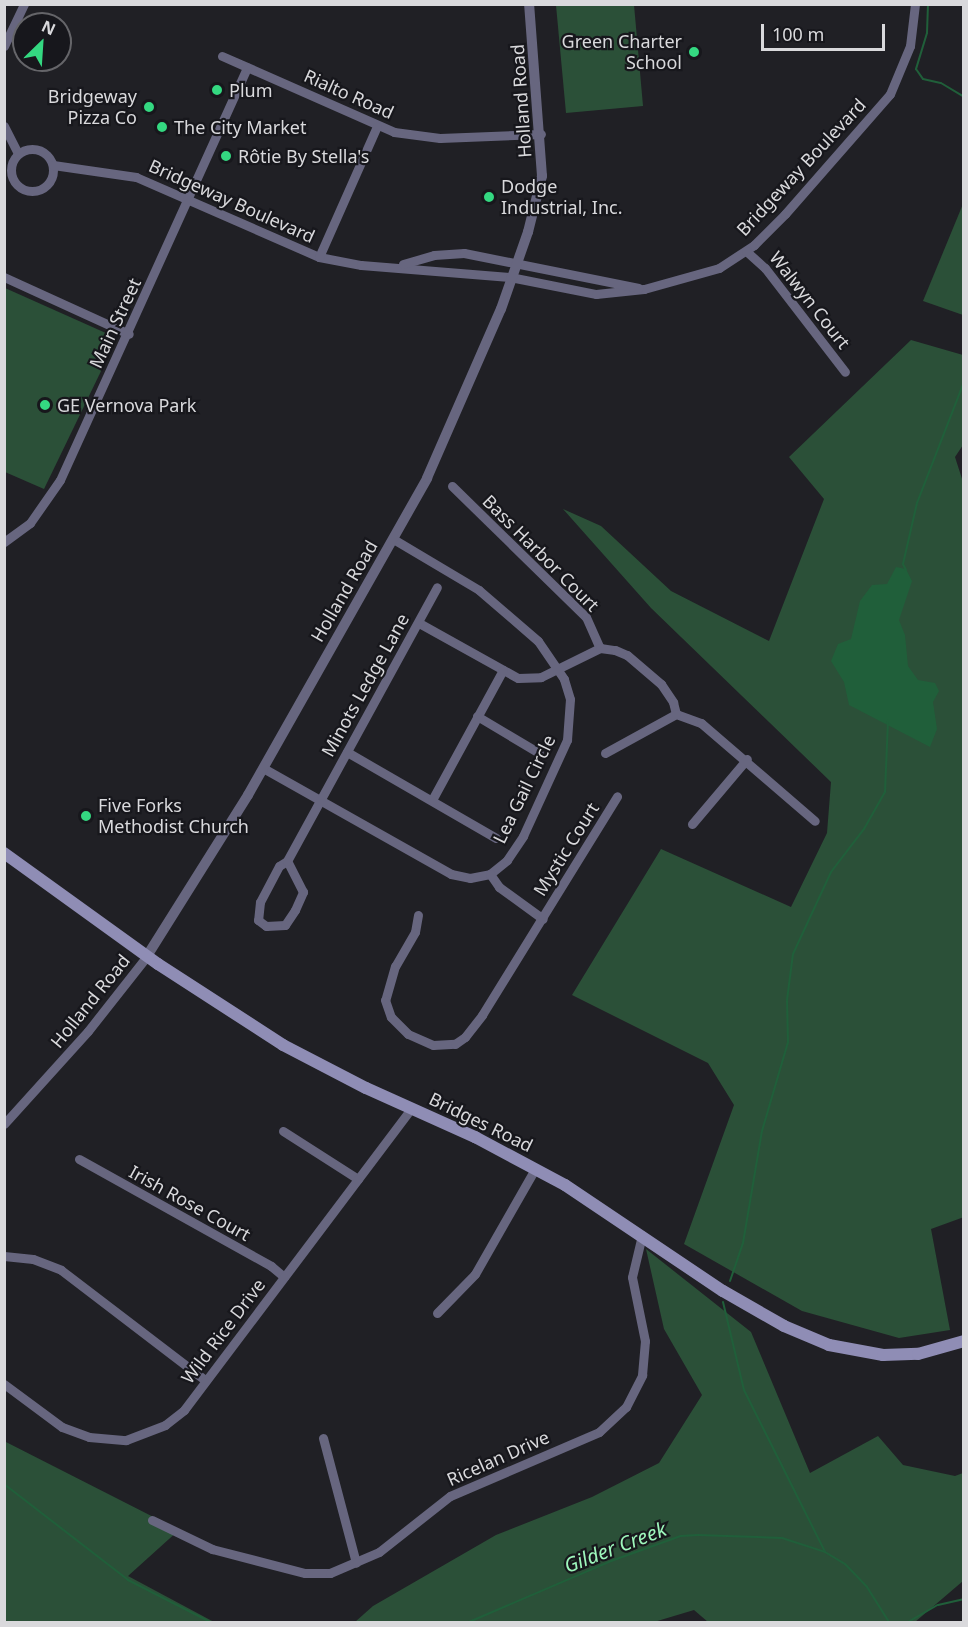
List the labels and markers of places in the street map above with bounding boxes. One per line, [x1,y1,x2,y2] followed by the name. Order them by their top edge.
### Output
[562,31,682,74] place label: Green Charter School
[687,45,701,59] marker: Green Charter School
[229,79,272,101] place label: Plum
[210,83,224,97] marker: Plum
[48,86,137,128] place label: Bridgeway Pizza Co
[142,100,156,114] marker: Bridgeway Pizza Co
[174,116,306,138] place label: The City Market
[155,120,169,134] marker: The City Market
[238,145,369,167] place label: Rôtie By Stella's
[219,149,233,163] marker: Rôtie By Stella's
[501,176,623,219] place label: Dodge Industrial, Inc.
[482,190,496,204] marker: Dodge Industrial, Inc.
[57,394,196,416] place label: GE Vernova Park
[38,398,52,412] marker: GE Vernova Park
[98,795,249,838] place label: Five Forks Methodist Church
[79,809,93,823] marker: Five Forks Methodist Church

